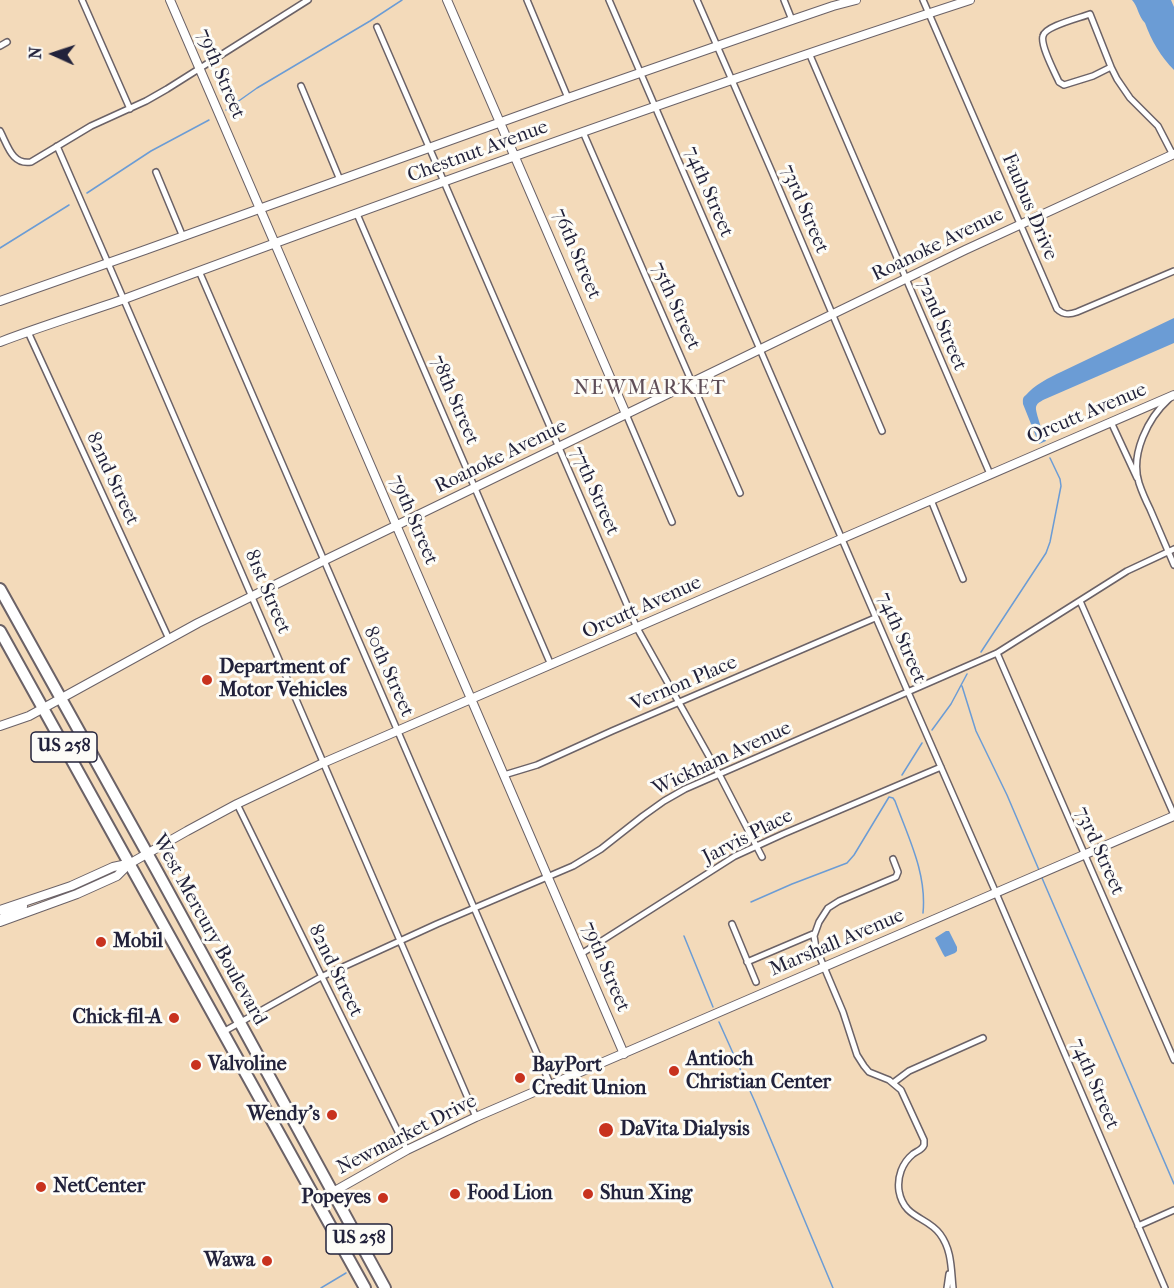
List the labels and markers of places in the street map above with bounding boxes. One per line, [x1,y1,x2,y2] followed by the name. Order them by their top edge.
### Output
[219,656,347,703] place label: Department of Motor Vehicles
[200,673,214,687] marker: Department of Motor Vehicles
[113,930,163,954] place label: Mobil
[94,935,108,949] marker: Mobil
[72,1006,162,1030] place label: Chick-fil-A
[167,1011,181,1025] marker: Chick-fil-A
[686,1048,831,1095] place label: Antioch Christian Center
[208,1053,287,1077] place label: Valvoline
[532,1054,646,1101] place label: BayPort Credit Union
[189,1058,203,1072] marker: Valvoline
[667,1064,681,1078] marker: Antioch Christian Center
[513,1071,527,1085] marker: BayPort Credit Union
[247,1103,320,1127] place label: Wendy's
[325,1108,339,1122] marker: Wendy's
[620,1118,750,1142] place label: DaVita Dialysis
[597,1121,615,1139] marker: DaVita Dialysis
[53,1175,145,1199] place label: NetCenter
[34,1180,48,1194] marker: NetCenter
[467,1182,553,1206] place label: Food Lion
[600,1182,692,1206] place label: Shun Xing
[301,1186,371,1210] place label: Popeyes
[448,1187,462,1201] marker: Food Lion
[581,1187,595,1201] marker: Shun Xing
[376,1191,390,1205] marker: Popeyes
[204,1249,255,1273] place label: Wawa
[260,1254,274,1268] marker: Wawa

